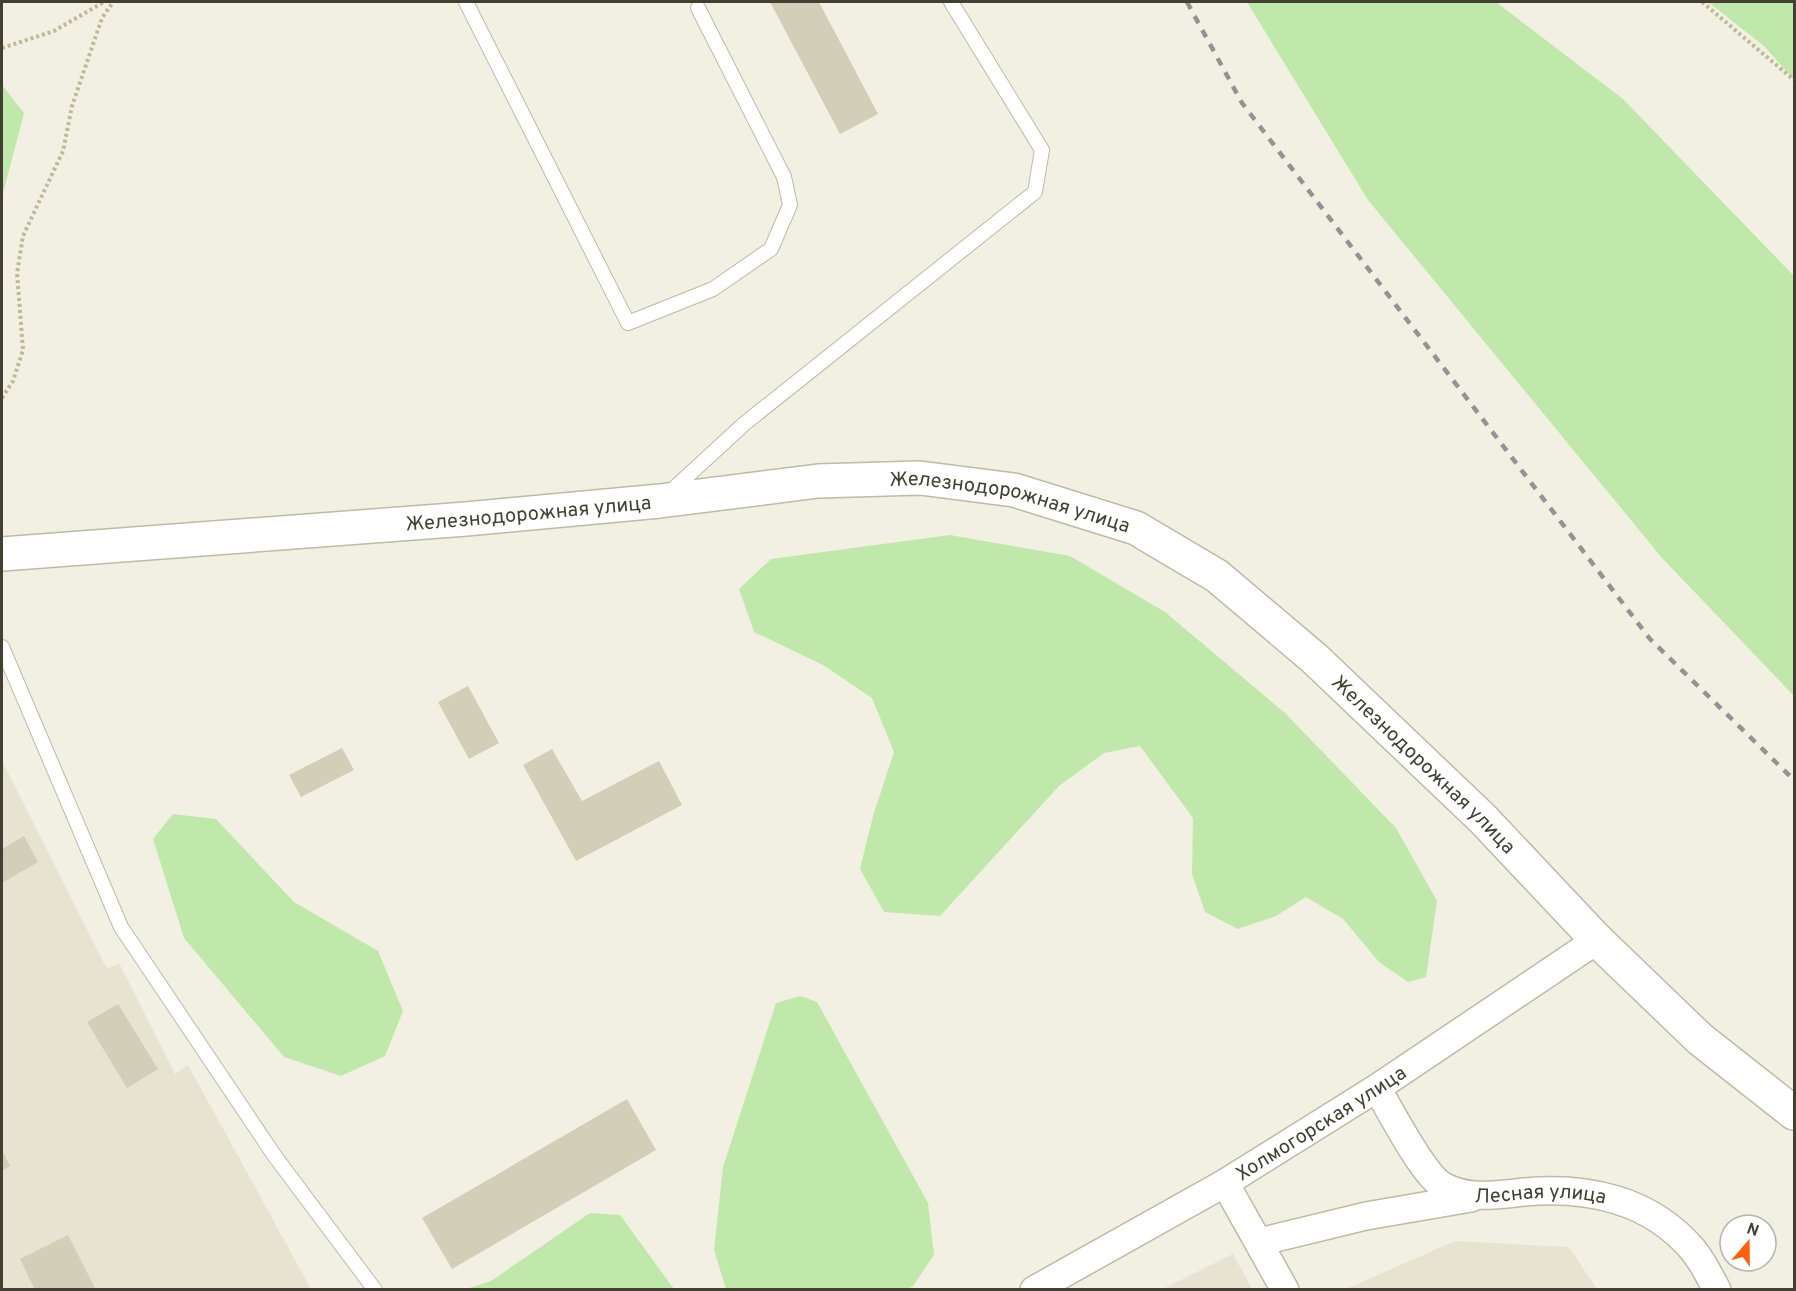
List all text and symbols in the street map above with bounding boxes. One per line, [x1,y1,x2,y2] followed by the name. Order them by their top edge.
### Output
[889,467,1133,540] street label: Железнодорожная улица
[405,491,653,539] street label: Железнодорожная улица
[1325,670,1520,860] street label: Железнодорожная улица
[1232,1061,1412,1188] street label: Холмогорская улица
[1474,1180,1609,1212] street label: Лесная улица
[1718,1213,1778,1273] north arrow
[1744,1219,1761,1242] text: N

